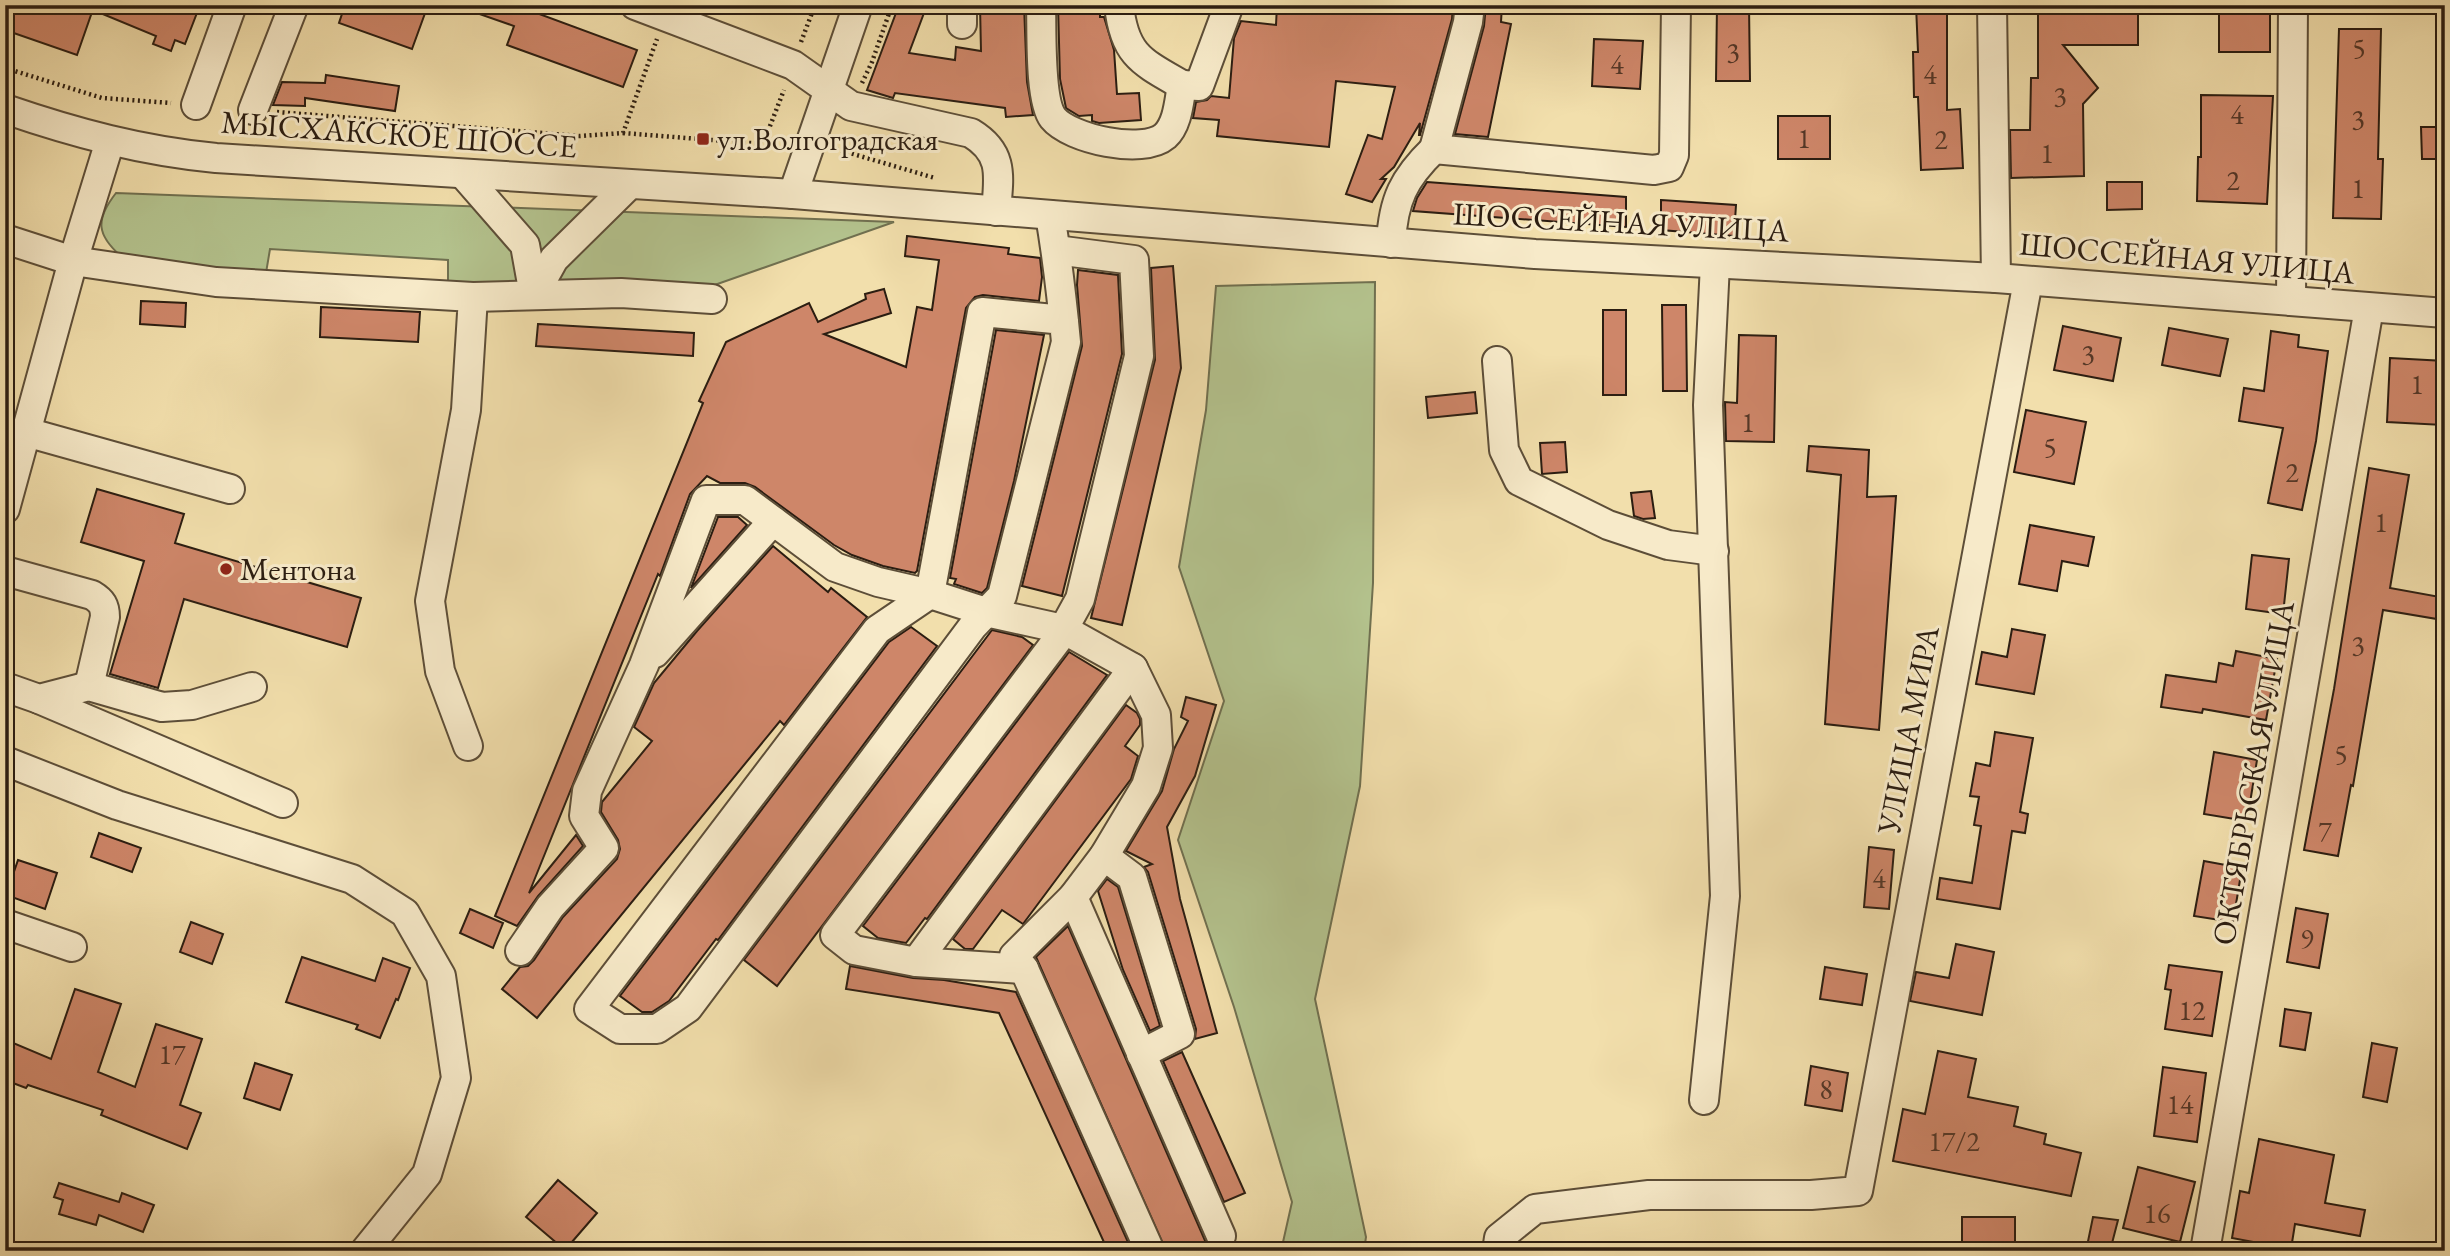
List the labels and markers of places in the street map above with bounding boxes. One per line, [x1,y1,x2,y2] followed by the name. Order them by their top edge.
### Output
[717,118,938,160] place label: ул.Волгоградская
[695,131,711,147] marker: ул.Волгоградская
[240,548,356,590] place label: Ментона
[218,561,234,577] marker: Ментона

